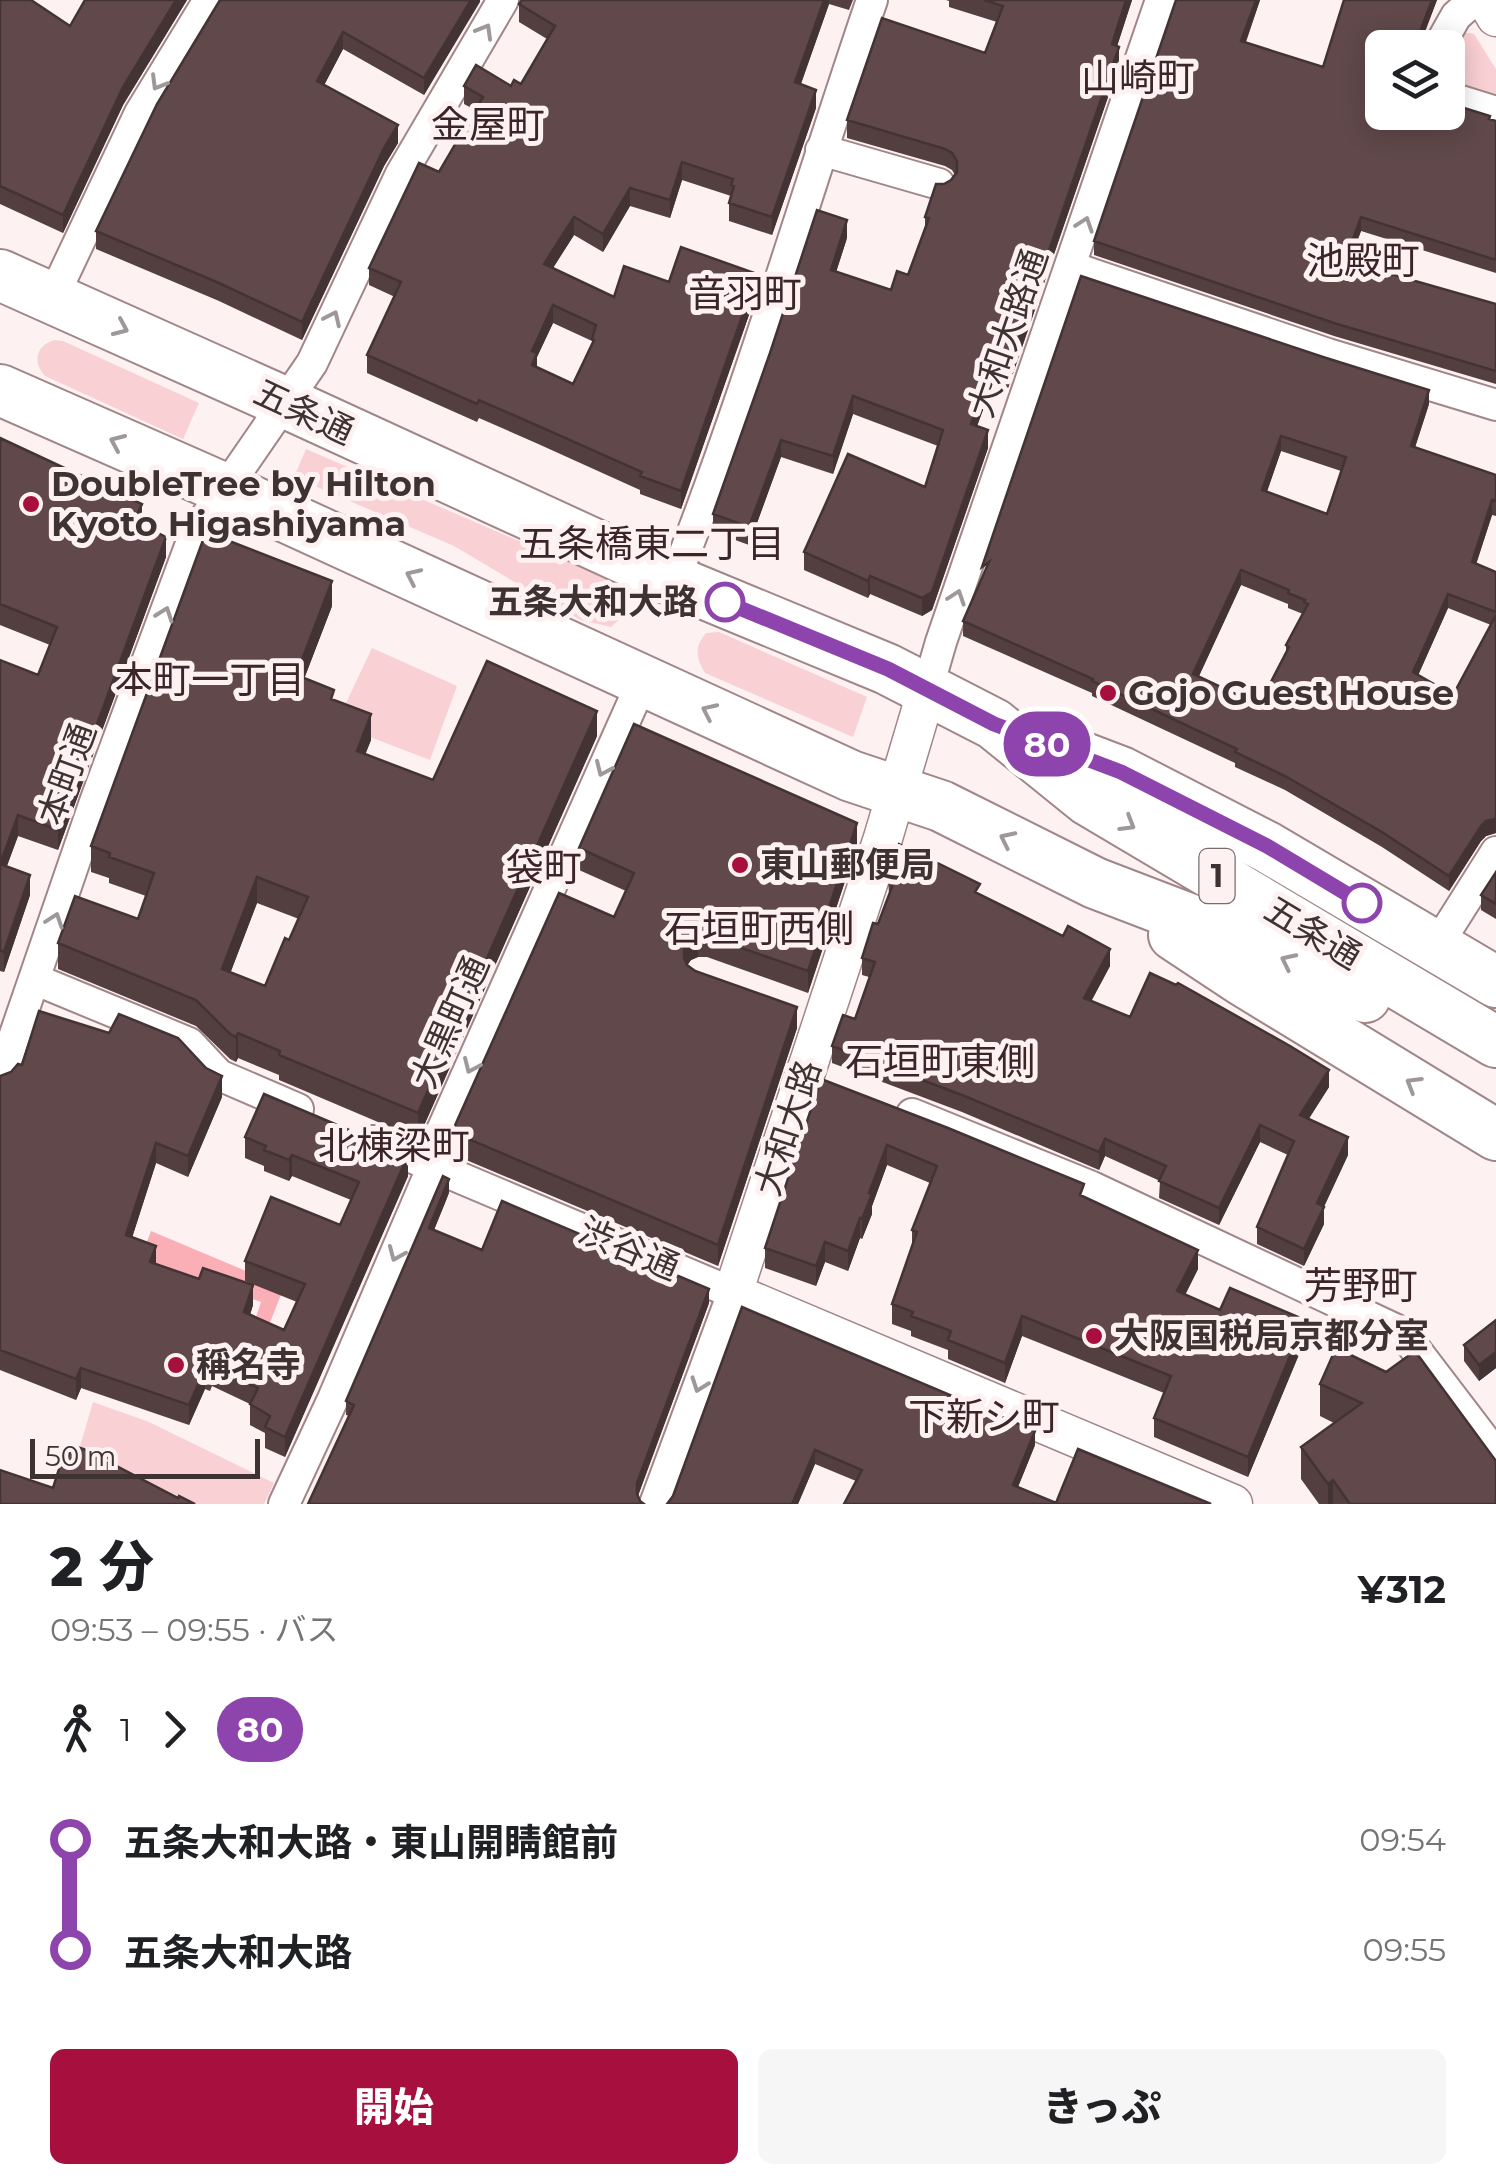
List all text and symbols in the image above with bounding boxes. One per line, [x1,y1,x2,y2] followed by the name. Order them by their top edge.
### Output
[473,24,492,42] one-way arrow
[1365,30,1465,130] map controls
[1365,30,1465,130] button: layers
[1081,54,1195,101] district label: 山崎町
[151,72,170,90] one-way arrow
[431,101,545,148] district label: 金屋町
[1073,216,1093,233] one-way arrow
[1306,237,1420,284] district label: 池殿町
[959,243,1056,423] street label: 大和大路通
[688,270,802,317] district label: 音羽町
[321,310,341,328] one-way arrow
[111,316,129,336] one-way arrow
[248,370,361,453] street label: 五条通
[109,434,127,454] one-way arrow
[51,462,436,545] place label: DoubleTree by Hilton Kyoto Higashiyama
[20,493,42,515] marker: DoubleTree by Hilton Kyoto Higashiyama
[519,520,785,567] district label: 五条橋東二丁目
[405,569,423,589] one-way arrow
[488,580,698,623] place label: 五条大和大路
[706,583,744,621] marker: 五条大和大路
[945,590,965,607] one-way arrow
[153,606,173,624] one-way arrow
[115,656,305,703] district label: 本町一丁目
[1128,671,1454,714] place label: Gojo Guest House
[1097,682,1119,704] marker: Gojo Guest House
[701,703,719,723] one-way arrow
[1002,712,1092,776] line badge: 80
[28,717,105,831] street label: 本町通
[1024,723,1070,766] text: 80
[595,759,615,777] one-way arrow
[1118,812,1136,831] one-way arrow
[1000,832,1018,851] one-way arrow
[760,843,935,886] place label: 東山郵便局
[506,844,582,891] district label: 袋町
[1200,849,1234,903] road number: 1
[729,854,751,876] marker: 東山郵便局
[1343,884,1381,922] unlabelled marker
[1257,887,1369,978] street label: 五条通
[664,905,854,952] district label: 石垣町西側
[43,912,64,929] one-way arrow
[401,949,498,1094] street label: 大黒町通
[1281,953,1299,973] one-way arrow
[845,1038,1035,1085] district label: 石垣町東側
[745,1055,830,1201] street label: 大和大路
[463,1056,483,1074] one-way arrow
[1406,1077,1424,1096] one-way arrow
[318,1122,470,1169] district label: 北棟梁町
[572,1208,686,1289] street label: 渋谷通
[388,1244,408,1262] one-way arrow
[1304,1262,1418,1309] district label: 芳野町
[1114,1314,1429,1357] place label: 大阪国税局京都分室
[1083,1325,1105,1347] marker: 大阪国税局京都分室
[196,1343,301,1386] place label: 稱名寺
[165,1354,187,1376] marker: 稱名寺
[690,1375,711,1392] one-way arrow
[908,1393,1060,1440] district label: 下新シ町
[30,1434,260,1478] scale bar
[45,1439,116,1473] text: 50 m
[50,1533,154,1600] text: 2 分
[1358,1566,1446,1613] text: ¥312
[50,1610,339,1649] text: 09:53 – 09:55 · バス
[50,1702,105,1757] icon: walk
[147,1702,202,1757] icon: forward
[237,1708,283,1751] text: 80
[120,1710,132,1749] text: 1
[124,1819,618,1866] text: 五条大和大路・東山開睛館前
[1359,1820,1446,1859] text: 09:54
[124,1929,352,1976] text: 五条大和大路
[1362,1930,1446,1969] text: 09:55
[50,2049,738,2164] button: 開始
[758,2049,1446,2164] button: きっぷ

